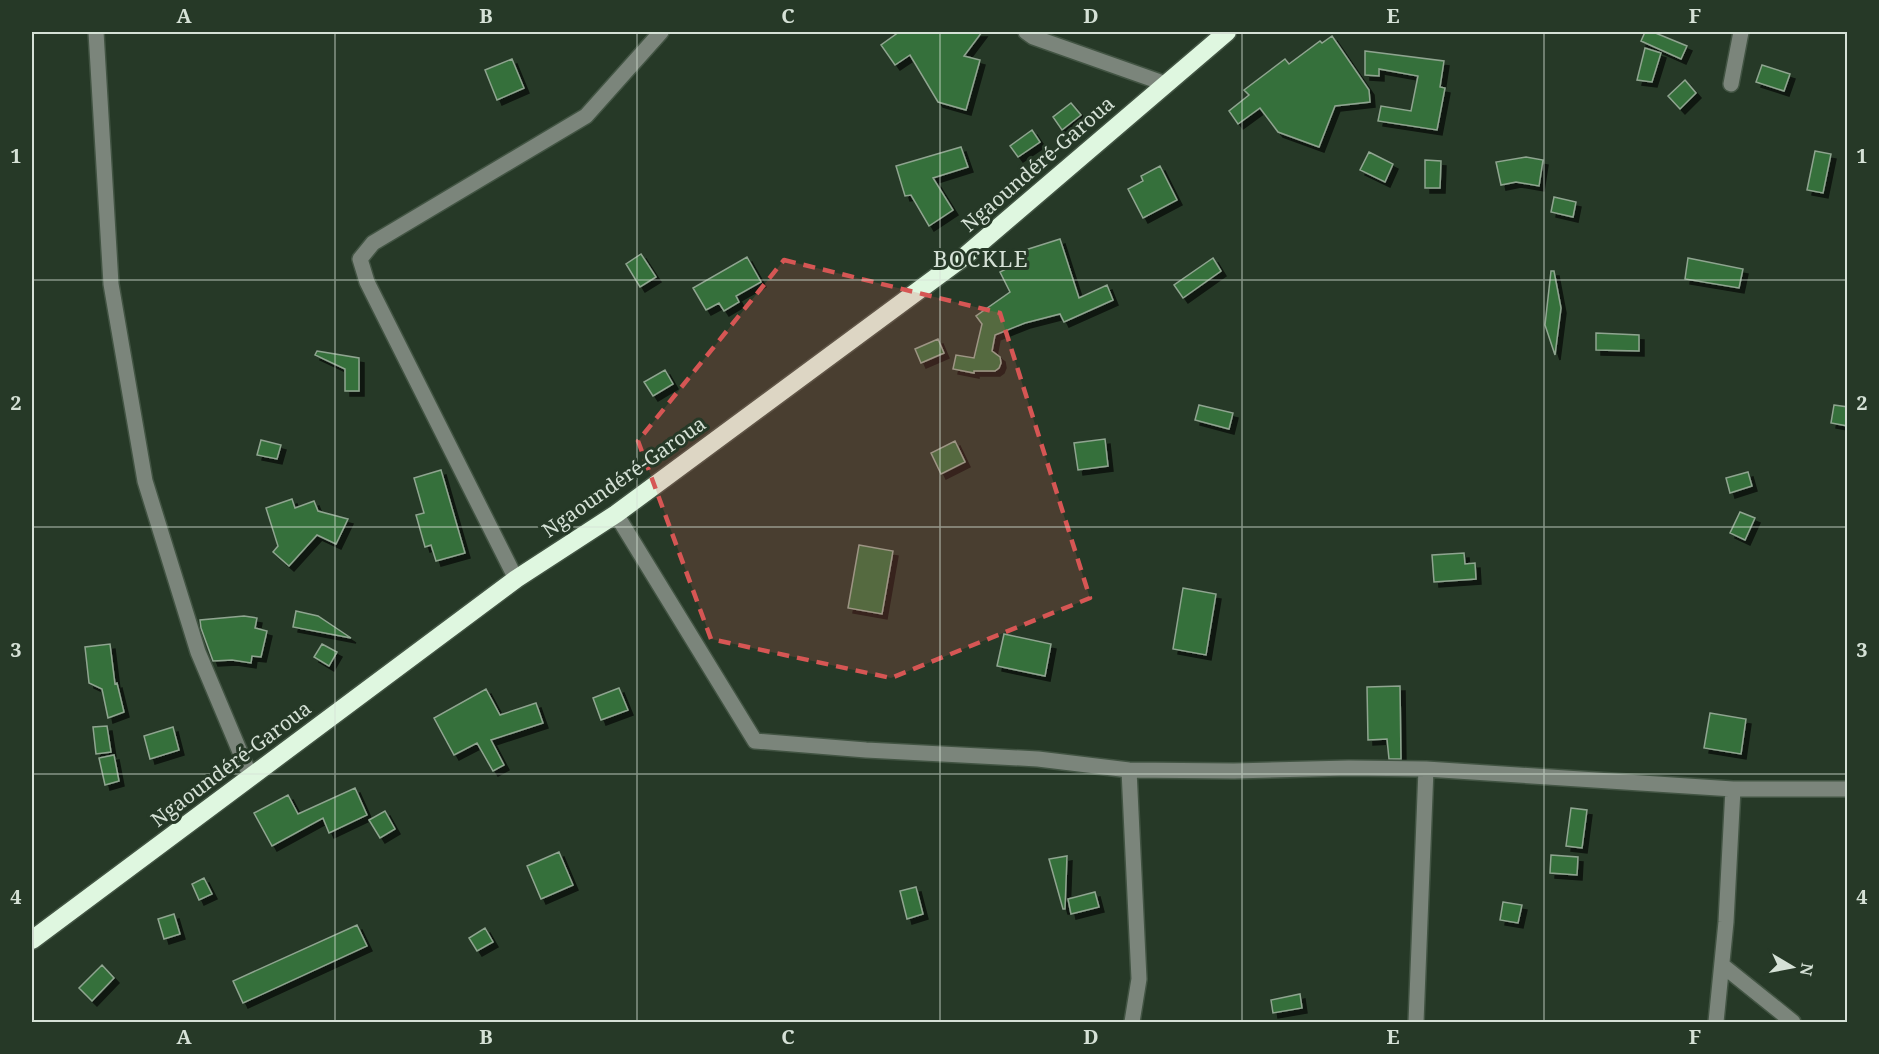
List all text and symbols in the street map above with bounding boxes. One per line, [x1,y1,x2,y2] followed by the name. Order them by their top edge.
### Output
[176,2,192,29] text: A
[479,2,493,29] text: B
[781,2,795,29] text: C
[1083,2,1099,29] text: D
[1386,2,1400,29] text: E
[1689,2,1701,29] text: F
[956,90,1120,238] street label: Ngaoundéré-Garoua
[10,142,22,169] text: 1
[1856,142,1868,169] text: 1
[933,243,1029,273] district label: BOCKLE
[10,389,22,416] text: 2
[1856,389,1868,416] text: 2
[536,410,711,543] street label: Ngaoundéré-Garoua
[10,636,22,663] text: 3
[1856,636,1868,663] text: 3
[145,694,316,833] street label: Ngaoundéré-Garoua
[10,883,22,910] text: 4
[1856,883,1868,910] text: 4
[1762,937,1822,997] north arrow
[1795,961,1819,978] text: N
[176,1023,192,1050] text: A
[479,1023,493,1050] text: B
[781,1023,795,1050] text: C
[1083,1023,1099,1050] text: D
[1386,1023,1400,1050] text: E
[1689,1023,1701,1050] text: F

